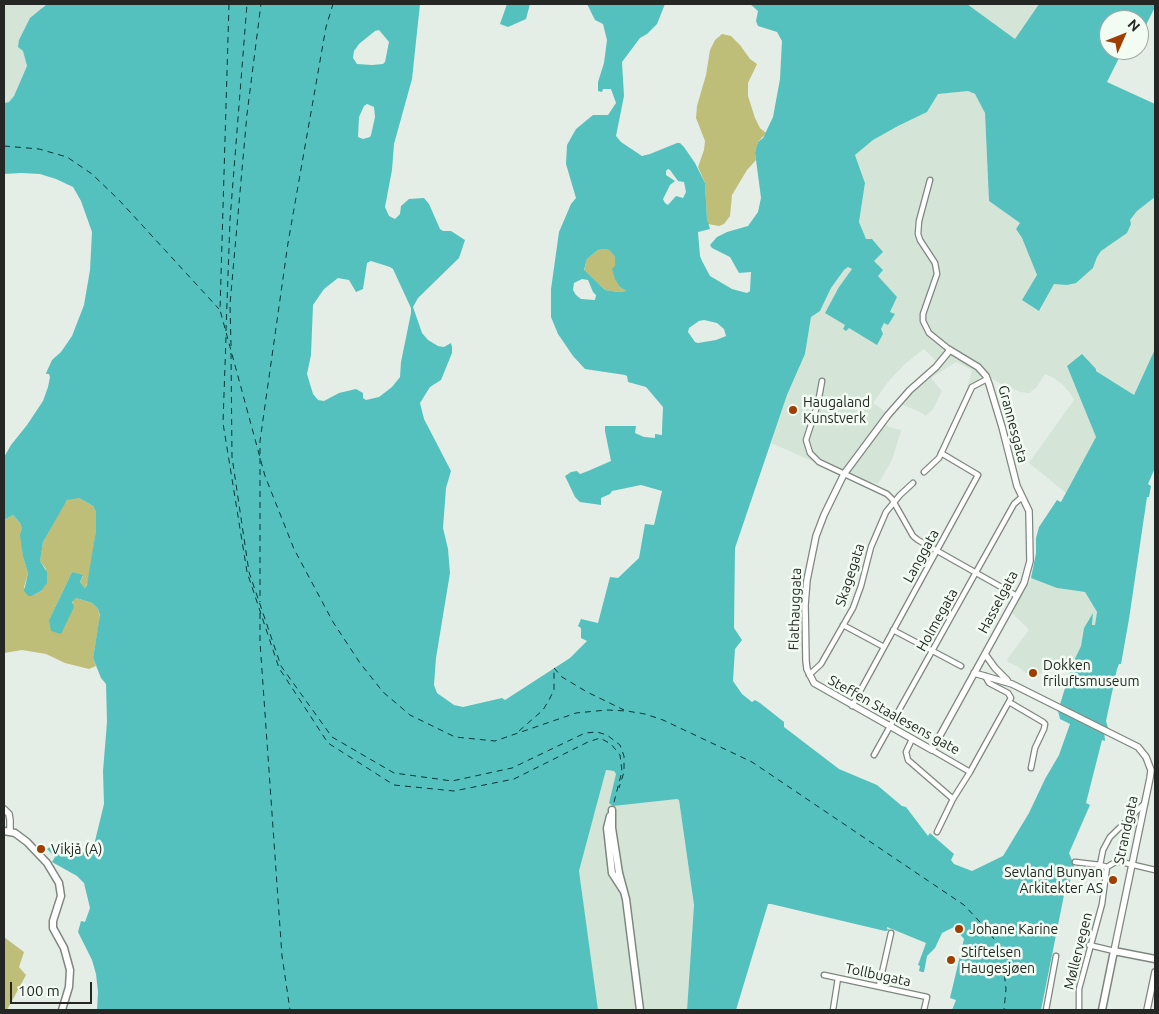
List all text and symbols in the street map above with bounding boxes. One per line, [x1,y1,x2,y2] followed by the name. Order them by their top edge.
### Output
[1099,10,1149,60] north arrow
[1125,16,1143,35] text: N
[995,383,1031,465] street label: Grannesgata
[803,394,870,427] place label: Haugaland Kunstverk
[787,404,799,416] marker: Haugaland Kunstverk
[900,526,942,586] street label: Langgata
[832,541,868,609] street label: Skagegata
[785,567,805,651] street label: Flathauggata
[975,568,1021,636] street label: Hasselgata
[913,586,961,654] street label: Holmegata
[1043,657,1140,690] place label: Dokken friluftsmuseum
[1027,667,1039,679] marker: Dokken friluftsmuseum
[825,672,963,758] street label: Steffen Staalesens gate
[1111,794,1141,866] street label: Strandgata
[51,841,103,857] place label: Vikjå (A)
[35,843,47,855] marker: Vikjå (A)
[1004,864,1103,896] place label: Sevland Bunyan Arkitekter AS
[1107,874,1119,886] marker: Sevland Bunyan Arkitekter AS
[1060,910,1096,992] street label: Møllervegen
[969,921,1058,937] place label: Johane Karine
[953,923,965,935] marker: Johane Karine
[961,944,1035,976] place label: Stiftelsen Haugesjøen
[945,954,957,966] marker: Stiftelsen Haugesjøen
[844,960,912,990] street label: Tollbugata
[12,972,95,1004] scale bar
[18,982,60,999] text: 100 m

